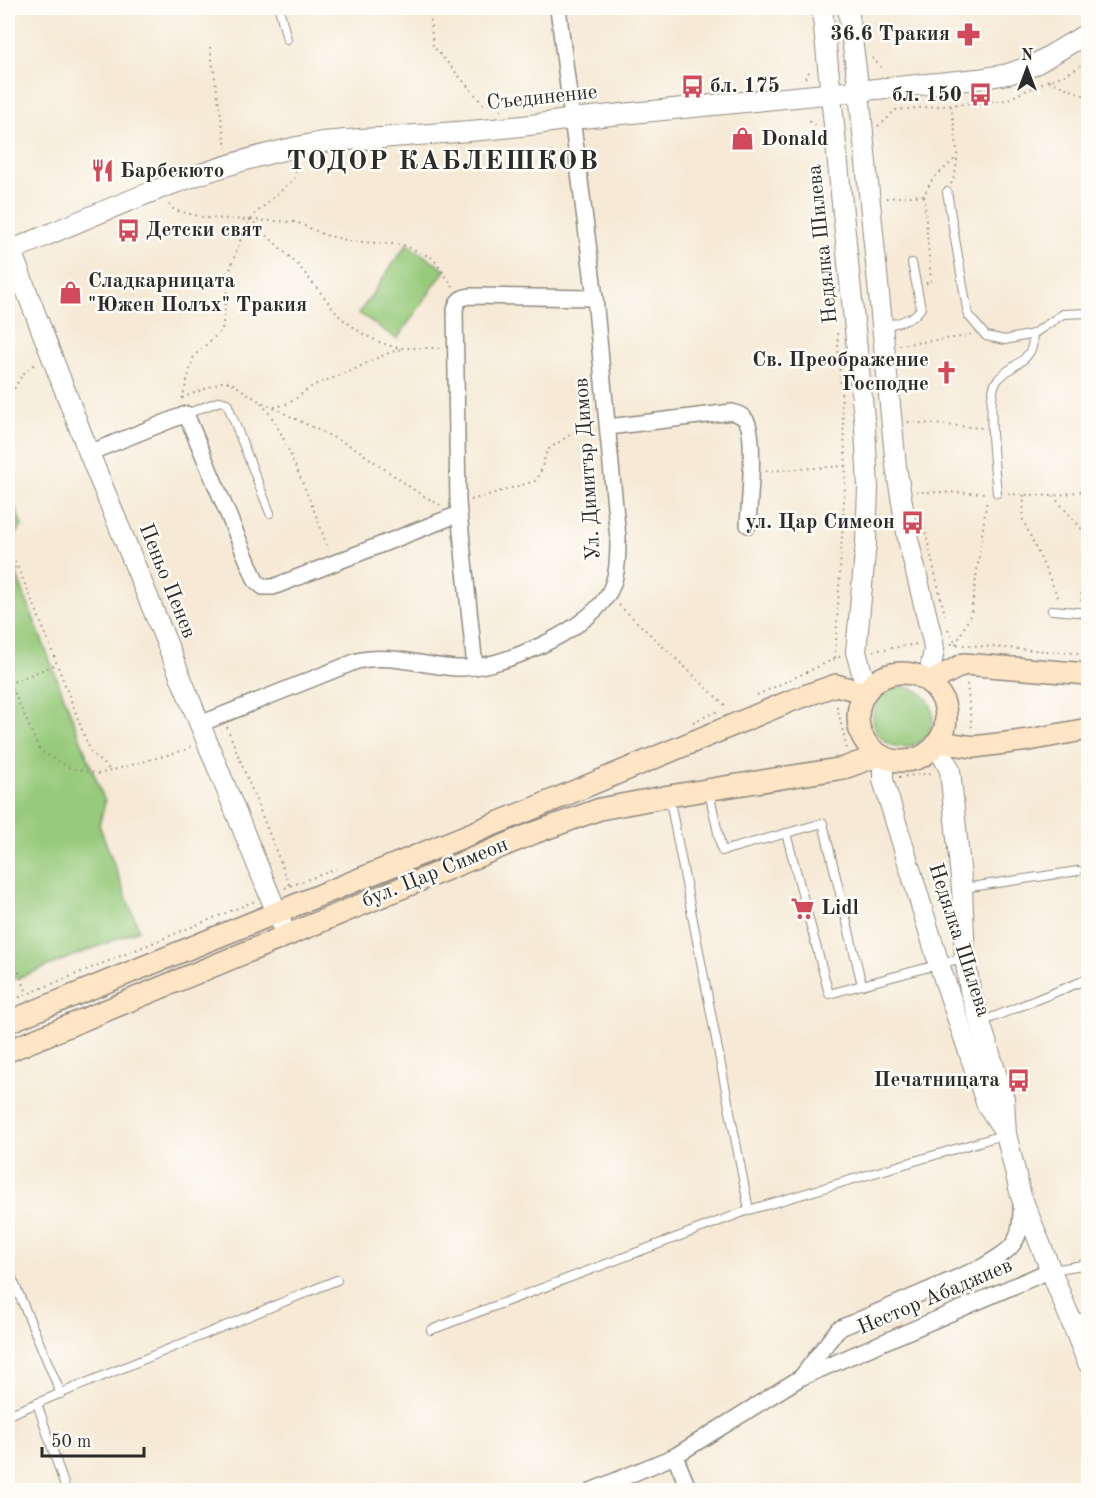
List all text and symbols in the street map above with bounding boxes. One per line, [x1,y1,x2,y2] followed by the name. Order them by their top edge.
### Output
[955,21,981,47] pharmacy icon: 36.6 Тракия
[830,24,950,45] place label: 36.6 Тракия
[997,39,1057,99] north arrow
[1021,48,1034,64] text: N
[679,73,705,99] bus stop icon: бл. 175
[710,76,780,97] place label: бл. 175
[486,82,598,114] street label: Съединение
[967,82,993,108] bus stop icon: бл. 150
[892,85,962,106] place label: бл. 150
[730,126,756,152] shop icon: Donald
[761,129,828,150] place label: Donald
[287,148,599,175] district label: ТОДОР КАБЛЕШКОВ
[89,158,115,184] restaurant icon: Барбекюто
[120,161,224,182] place label: Барбекюто
[804,163,842,325] street label: Недялка Шилева
[115,217,141,243] bus stop icon: Детски свят
[146,220,262,241] place label: Детски свят
[88,271,307,316] place label: Сладкарницата "Южен Полъх" Тракия
[57,280,83,306] shop icon: Сладкарницата "Южен Полъх" Тракия
[752,350,929,395] place label: Св. Преображение Господне
[934,359,960,385] church icon: Св. Преображение Господне
[571,377,605,561] street label: Ул. Димитър Димов
[900,509,926,535] bus stop icon: ул. Цар Симеон
[745,512,895,533] place label: ул. Цар Симеон
[135,521,199,641] street label: Пеньо Пенев
[359,834,511,912] street label: бул. Цар Симеон
[924,861,994,1019] street label: Недялка Шилева
[790,895,816,921] supermarket icon: Lidl
[821,898,859,919] place label: Lidl
[1005,1067,1031,1093] bus stop icon: Печатницата
[874,1070,1000,1091] place label: Печатницата
[855,1255,1015,1339] street label: Нестор Абаджиев
[42,1420,144,1458] scale bar
[51,1433,91,1451] text: 50 m

